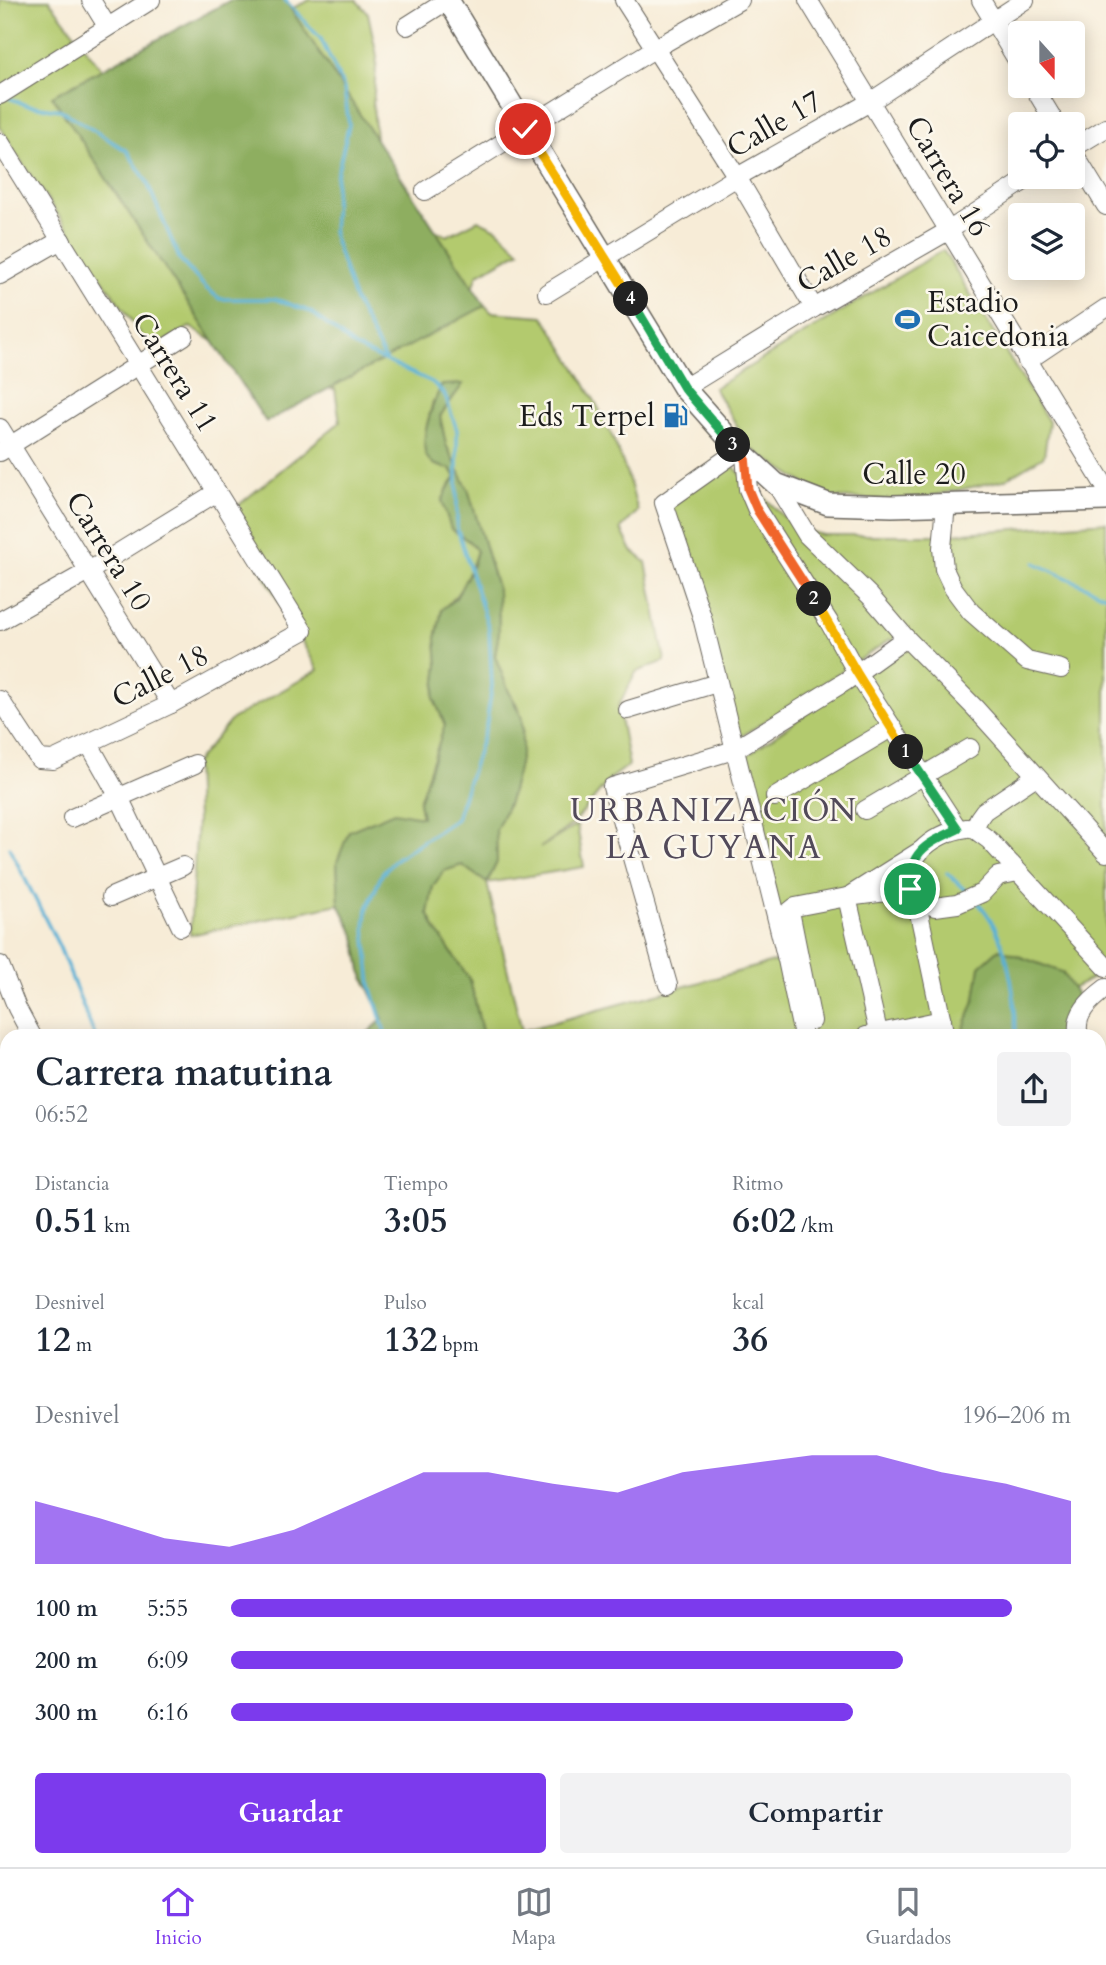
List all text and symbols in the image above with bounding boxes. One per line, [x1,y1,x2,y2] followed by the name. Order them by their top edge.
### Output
[1008,21,1085,98] north arrow
[1008,21,1085,280] map controls
[719,81,829,168] street label: Calle 17
[495,99,555,159] pin
[895,108,1000,244] street label: Carrera 16
[506,110,544,148] icon: check
[1008,112,1085,189] button: locate
[1008,203,1085,280] button: layers
[789,216,899,303] street label: Calle 18
[614,282,648,316] pin: 4
[927,282,1069,357] place label: Estadio Caicedonia
[626,285,635,311] text: 4
[122,305,227,440] street label: Carrera 11
[893,305,921,333] sports icon: Estadio Caicedonia
[519,396,655,437] place label: Eds Terpel
[661,402,689,430] fuel station icon: Eds Terpel
[716,428,750,462] pin: 3
[728,431,737,457] text: 3
[862,454,966,495] street label: Calle 20
[56,484,161,619] street label: Carrera 10
[796,582,832,616] pin: 2
[809,585,818,611] text: 2
[105,635,216,718] street label: Calle 18
[888,734,923,770] pin: 1
[901,738,910,764] text: 1
[570,788,858,870] district label: URBANIZACIÓN LA GUYANA
[880,859,940,919] pin
[891,870,929,908] icon: arrive
[35,1047,333,1099] text: Carrera matutina
[997,1052,1071,1126] button: share
[35,1099,88,1130] text: 06:52
[35,1171,109,1197] text: Distancia
[384,1171,448,1197] text: Tiempo
[732,1171,783,1197] text: Ritmo
[35,1197,99,1245] text: 0.51
[384,1197,448,1245] text: 3:05
[732,1197,796,1245] text: 6:02
[99,1213,130,1239] text: km
[796,1213,834,1239] text: /km
[35,1290,105,1316] text: Desnivel
[384,1290,427,1316] text: Pulso
[732,1290,764,1316] text: kcal
[35,1316,71,1364] text: 12
[384,1316,437,1364] text: 132
[732,1316,768,1364] text: 36
[71,1332,92,1358] text: m
[437,1332,479,1358] text: bpm
[35,1400,119,1431] text: Desnivel
[962,1400,1071,1431] text: 196–206 m
[35,1593,98,1624] text: 100 m
[147,1593,188,1624] text: 5:55
[35,1645,98,1676] text: 200 m
[147,1645,188,1676] text: 6:09
[35,1697,98,1728] text: 300 m
[147,1697,188,1728] text: 6:16
[35,1773,546,1853] button: Guardar
[560,1773,1071,1853] button: Compartir
[155,1883,202,1951] tab: Inicio
[511,1883,556,1951] tab: Mapa
[865,1883,951,1951] tab: Guardados

